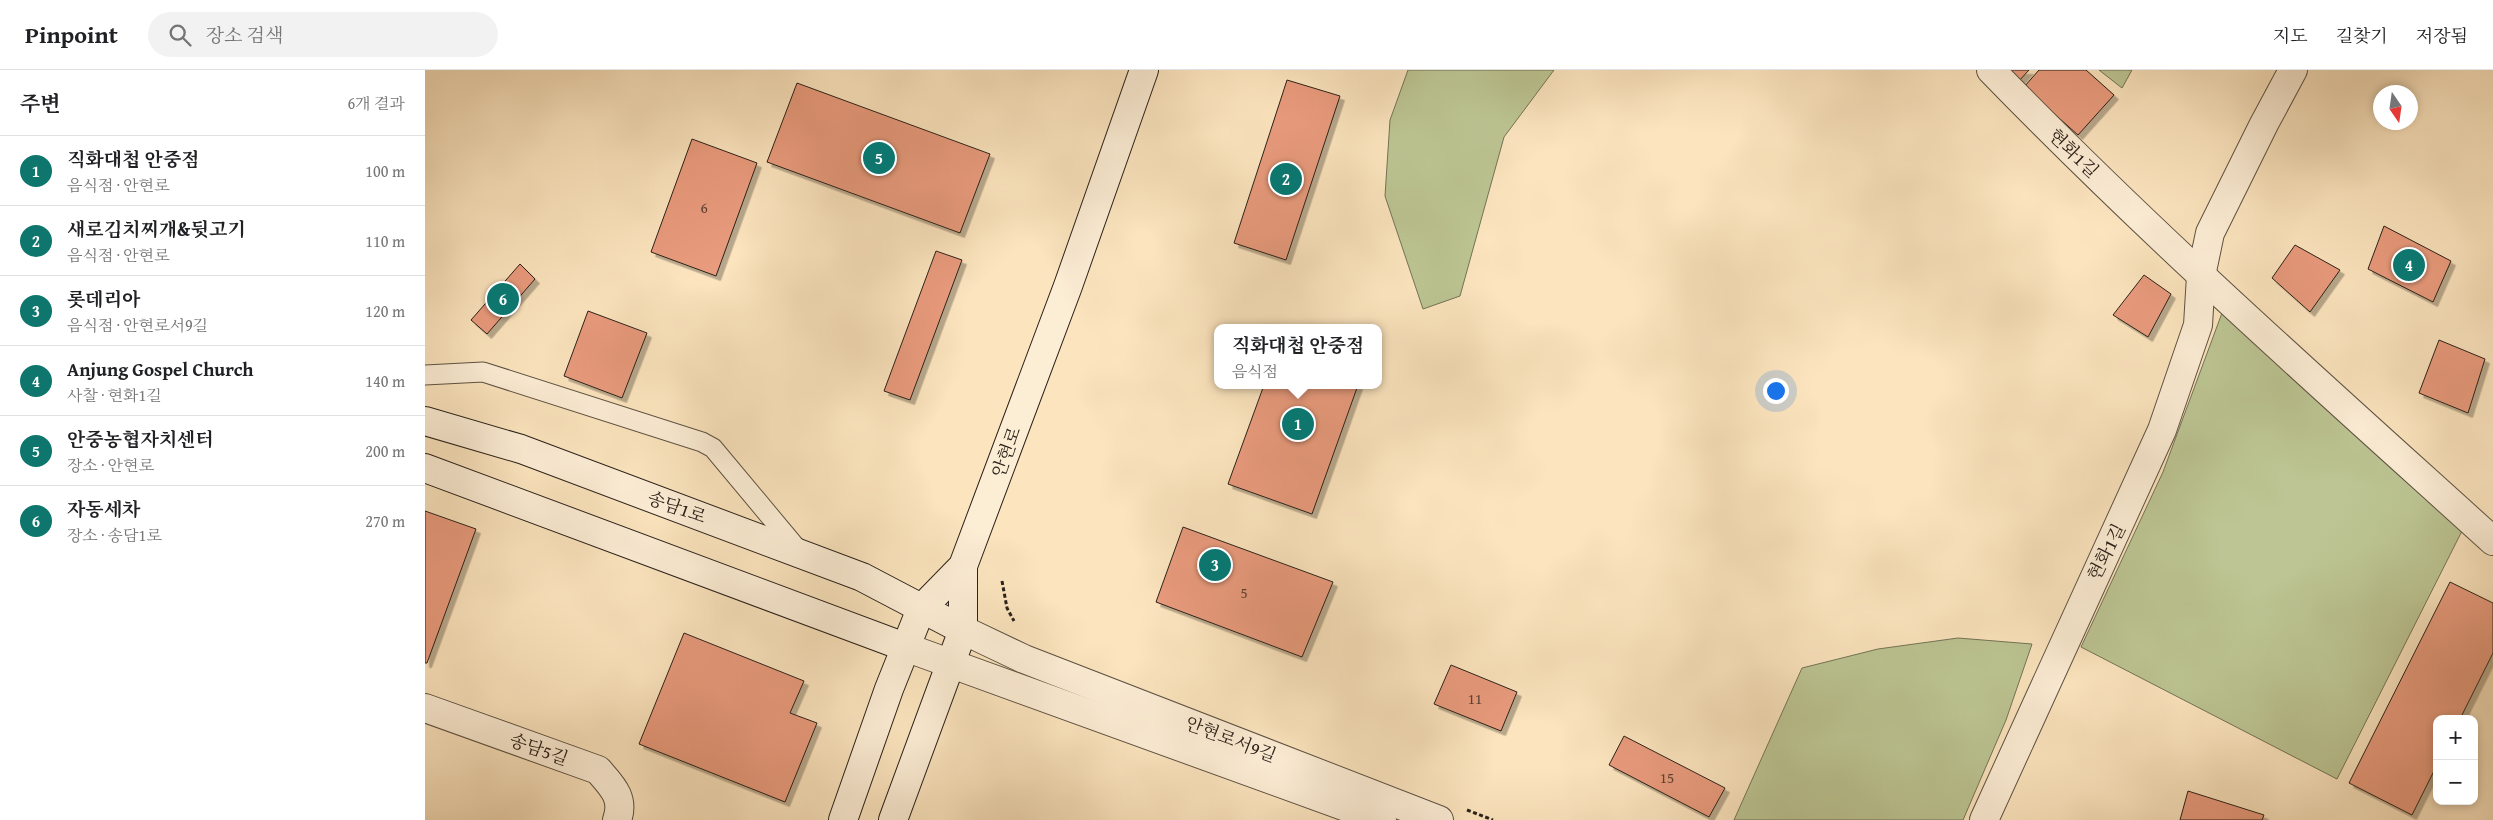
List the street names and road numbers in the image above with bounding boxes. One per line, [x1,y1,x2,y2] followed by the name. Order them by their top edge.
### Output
[2043,122,2105,184] street label: 현화1길
[984,423,1028,481] street label: 안현로
[644,484,710,530] street label: 송담1로
[2080,519,2132,585] street label: 현화1길
[1182,709,1280,769] street label: 안현로서9길
[506,726,572,772] street label: 송담5길

